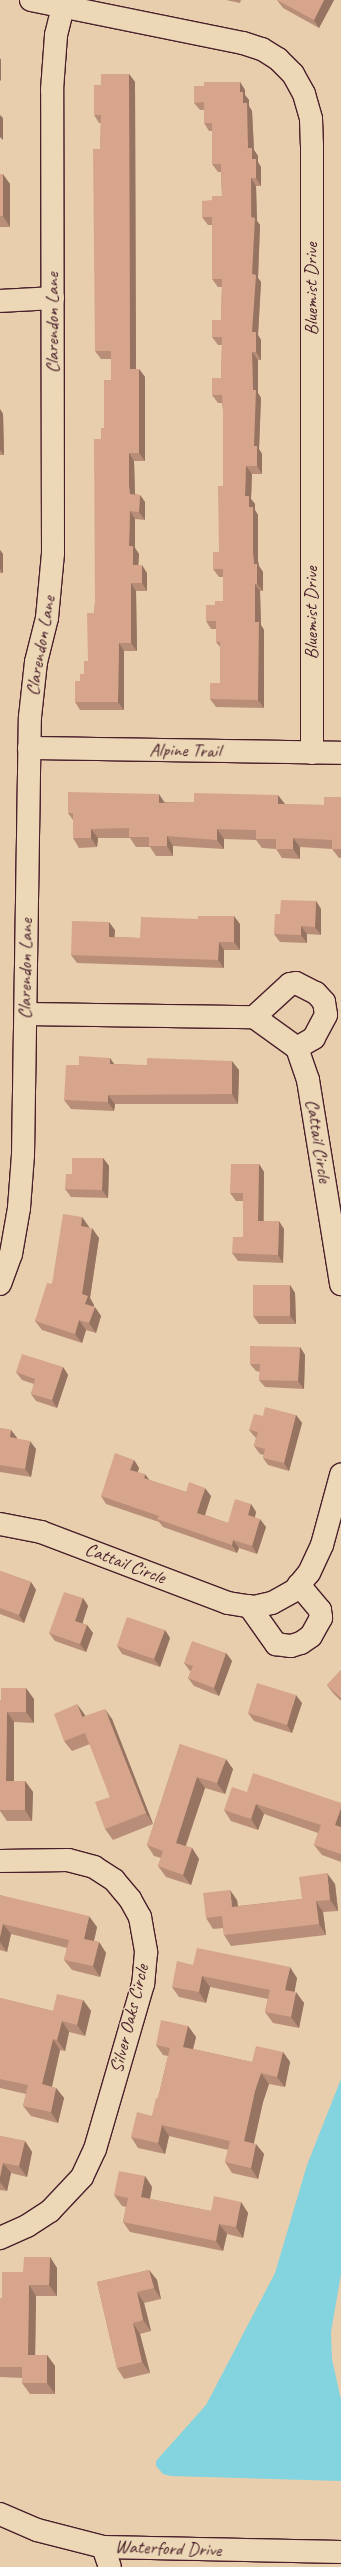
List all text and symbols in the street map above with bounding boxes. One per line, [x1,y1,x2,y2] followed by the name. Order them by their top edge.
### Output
[301,242,323,336] street label: Bluemist Drive
[42,273,64,373] street label: Clarendon Lane
[301,566,323,660] street label: Bluemist Drive
[21,594,61,698] street label: Clarendon Lane
[149,739,221,763] street label: Alpine Trail
[14,919,38,1019] street label: Clarendon Lane
[300,1098,336,1184] street label: Cattail Circle
[82,1538,168,1590] street label: Cattail Circle
[105,1962,155,2076] street label: Silver Oaks Circle
[114,2536,222,2562] street label: Waterford Drive

